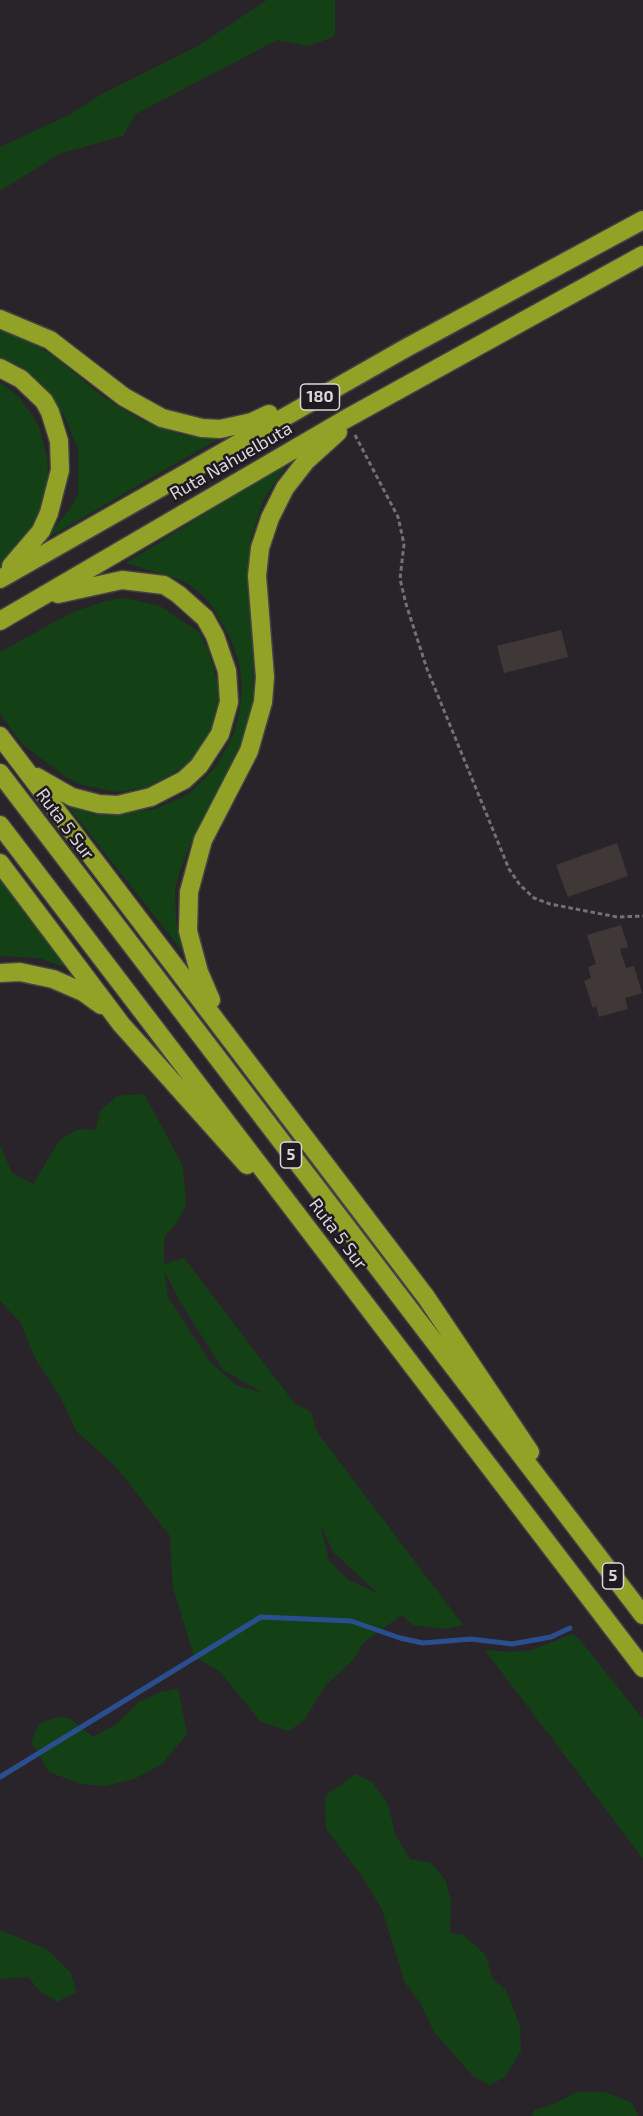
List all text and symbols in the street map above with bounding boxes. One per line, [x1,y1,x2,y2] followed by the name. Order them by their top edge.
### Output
[300,384,340,410] road number: 180
[166,417,296,505] street label: Ruta Nahuelbuta
[31,784,99,864] street label: Ruta 5 Sur
[280,1142,302,1168] road number: 5
[304,1194,372,1274] street label: Ruta 5 Sur
[602,1563,624,1589] road number: 5

